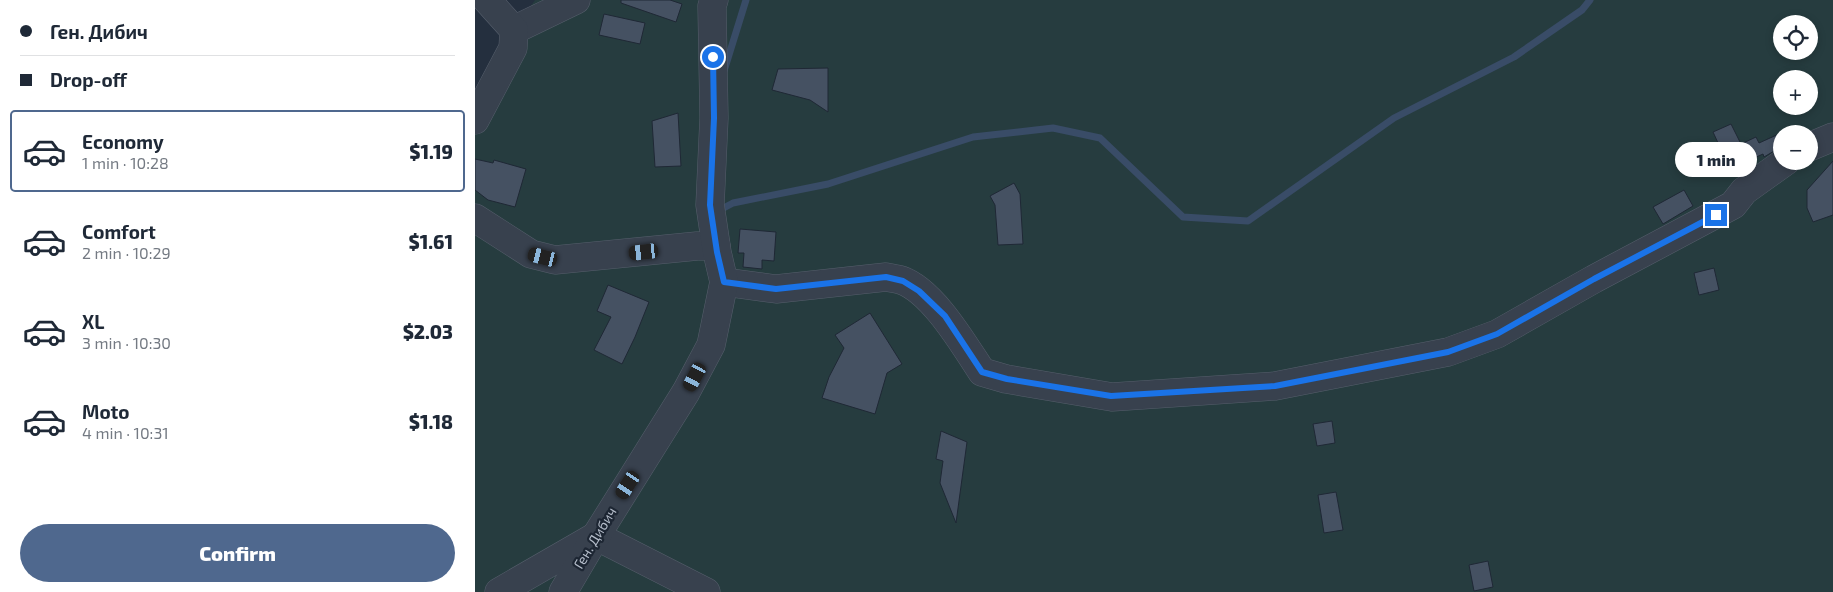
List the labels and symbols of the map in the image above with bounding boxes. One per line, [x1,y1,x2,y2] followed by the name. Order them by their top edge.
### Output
[702,46,724,68] route start
[1675,142,1757,178] callout: 1 min
[1705,204,1727,226] route end
[628,243,659,261] car
[526,246,559,268] car
[681,360,708,394] car
[613,468,642,502] car
[570,504,620,572] street label: Ген. Дибич

